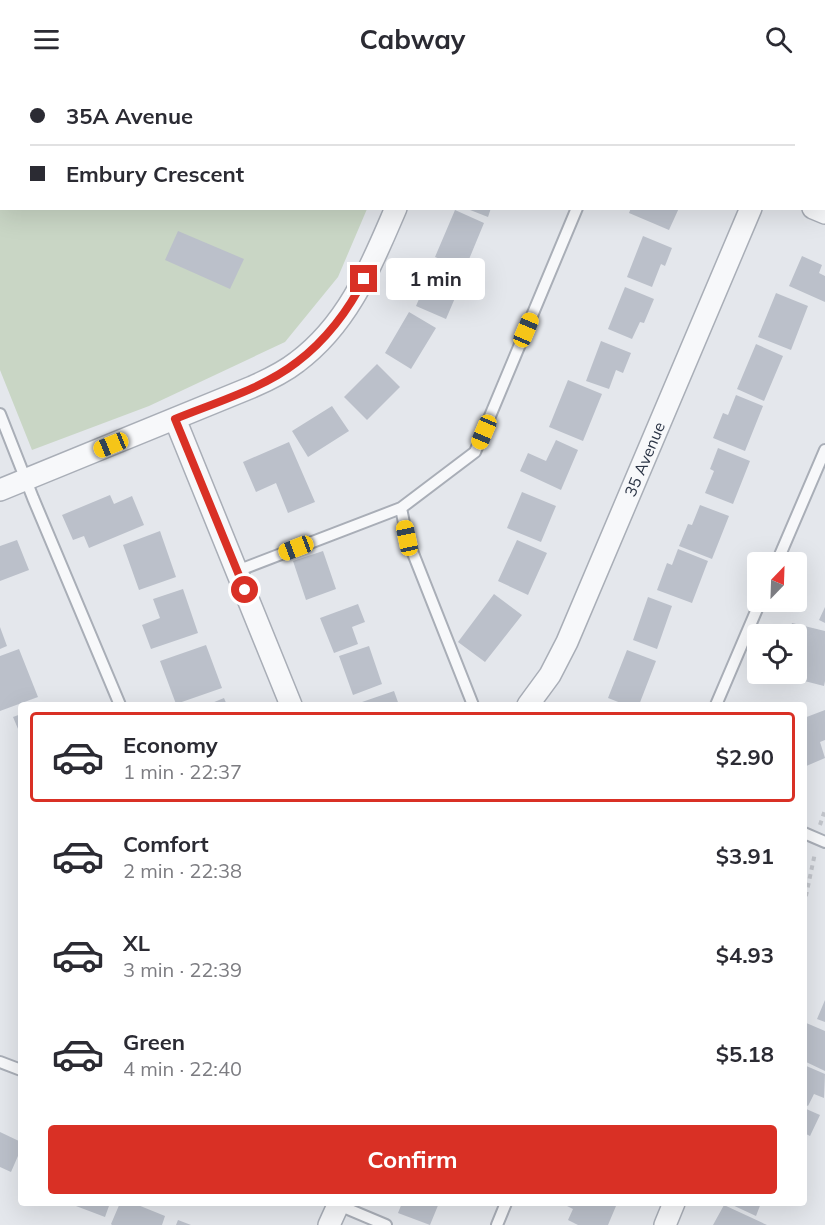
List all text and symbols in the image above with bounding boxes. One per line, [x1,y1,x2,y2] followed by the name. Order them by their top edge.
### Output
[359,22,466,56] text: Cabway
[30,23,63,56] icon: menu
[762,23,795,56] icon: search
[66,102,193,130] text: 35A Avenue
[66,160,244,188] text: Embury Crescent
[385,258,484,300] callout: 1 min
[350,265,377,292] route end
[409,266,462,291] text: 1 min
[511,310,541,350] car
[469,412,499,452] car
[620,419,669,499] street label: 35 Avenue
[91,430,131,460] car
[394,519,420,557] car
[276,533,316,563] car
[747,552,807,612] north arrow
[747,552,807,684] map controls
[231,576,258,603] route start
[747,624,807,684] button: locate
[51,730,105,784] icon: car
[123,731,218,759] text: Economy
[716,743,774,771] text: $2.90
[123,759,242,784] text: 1 min · 22:37
[51,829,105,883] icon: car
[123,830,209,858] text: Comfort
[716,842,774,870] text: $3.91
[123,858,242,883] text: 2 min · 22:38
[51,928,105,982] icon: car
[123,929,150,957] text: XL
[716,941,774,969] text: $4.93
[123,957,242,982] text: 3 min · 22:39
[51,1027,105,1081] icon: car
[123,1028,185,1056] text: Green
[716,1040,774,1068] text: $5.18
[123,1056,242,1081] text: 4 min · 22:40
[48,1125,777,1194] button: Confirm

